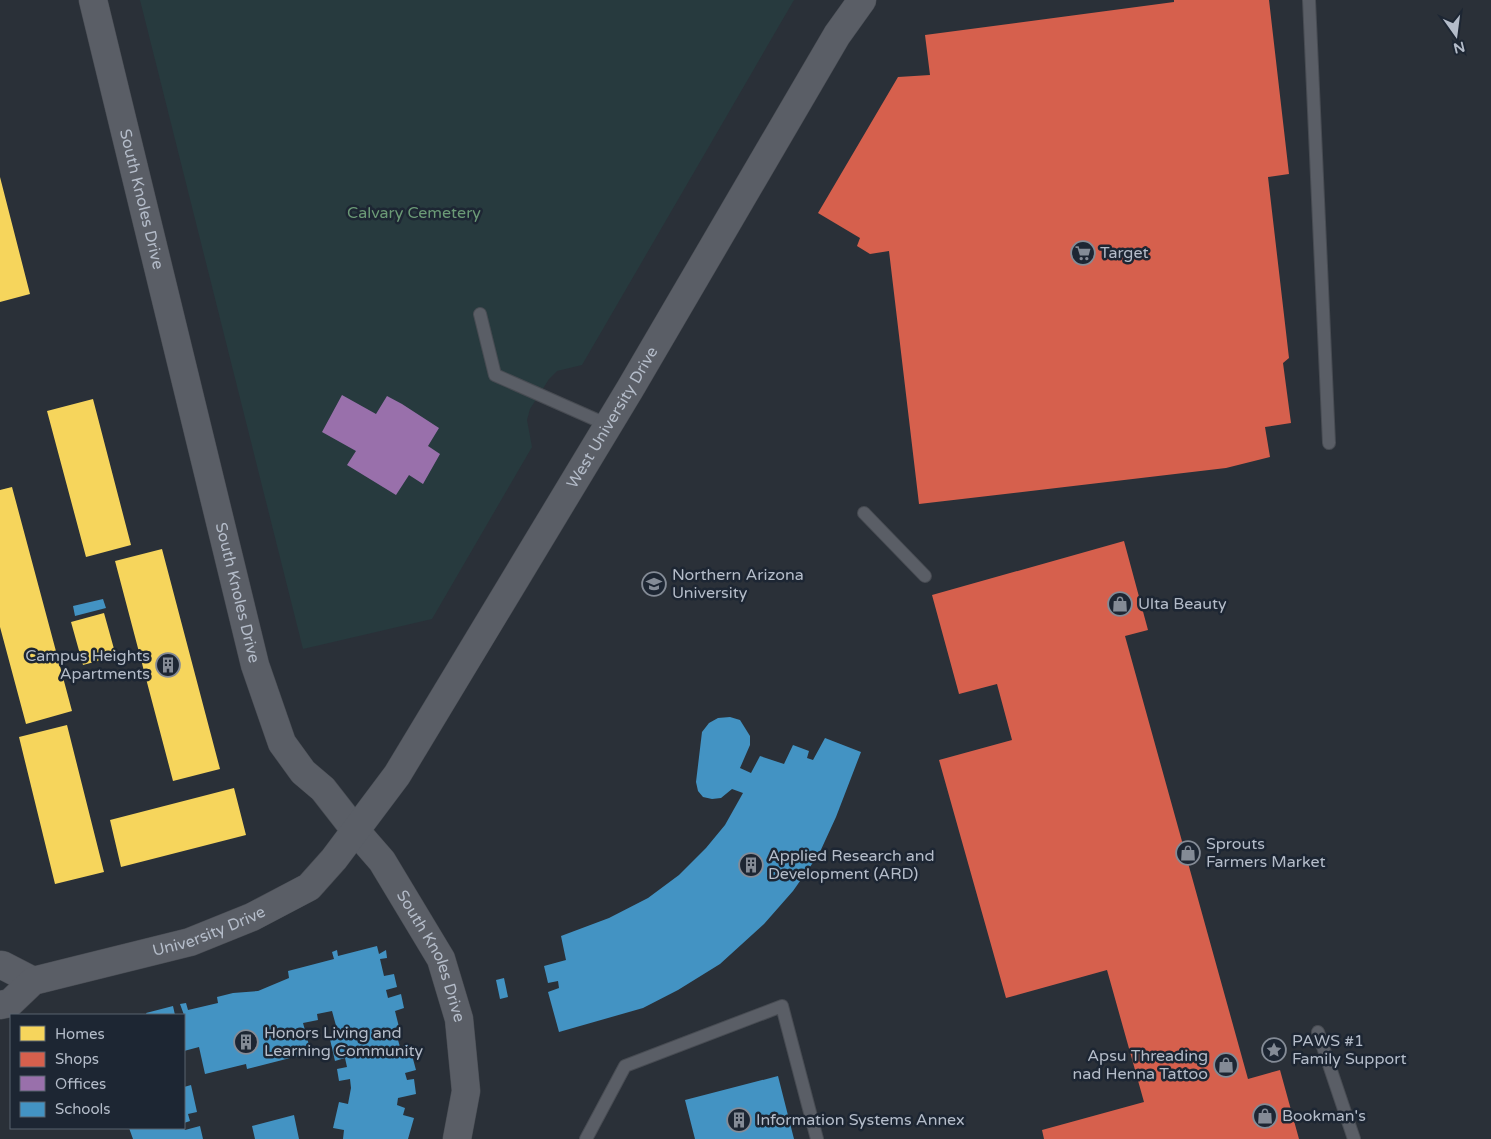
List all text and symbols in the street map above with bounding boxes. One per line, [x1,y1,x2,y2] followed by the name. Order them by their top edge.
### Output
[1431,10,1481,60] north arrow
[1452,38,1467,57] text: N
[115,127,168,271] street label: South Knoles Drive
[347,203,481,223] park label: Calvary Cemetery
[1070,240,1096,266] supermarket icon: Target
[1100,243,1149,263] place label: Target
[562,343,663,492] street label: West University Drive
[211,520,264,665] street label: South Knoles Drive
[672,565,804,603] place label: Northern Arizona University
[641,571,667,597] school or university icon: Northern Arizona University
[1107,591,1133,617] shop icon: Ulta Beauty
[1138,594,1227,614] place label: Ulta Beauty
[25,646,150,684] place label: Campus Heights Apartments
[155,652,181,678] building icon: Campus Heights Apartments
[1206,834,1326,872] place label: Sprouts Farmers Market
[1175,840,1201,866] shop icon: Sprouts Farmers Market
[768,846,935,884] place label: Applied Research and Development (ARD)
[738,852,764,878] building icon: Applied Research and Development (ARD)
[392,887,469,1025] street label: South Knoles Drive
[150,902,269,961] street label: University Drive
[10,1014,185,1129] legend
[264,1023,424,1061] place label: Honors Living and Learning Community
[55,1025,105,1043] text: Homes
[233,1029,259,1055] building icon: Honors Living and Learning Community
[1292,1031,1407,1069] place label: PAWS #1 Family Support
[1261,1037,1287,1063] place icon: PAWS #1 Family Support
[1073,1046,1208,1084] place label: Apsu Threading nad Henna Tattoo
[55,1050,99,1068] text: Shops
[1213,1052,1239,1078] shop icon: Apsu Threading nad Henna Tattoo
[55,1075,106,1093] text: Offices
[55,1100,111,1118] text: Schools
[1252,1103,1278,1129] shop icon: Bookman's
[1282,1106,1366,1126] place label: Bookman's
[726,1107,752,1133] building icon: Information Systems Annex
[756,1110,965,1130] place label: Information Systems Annex

